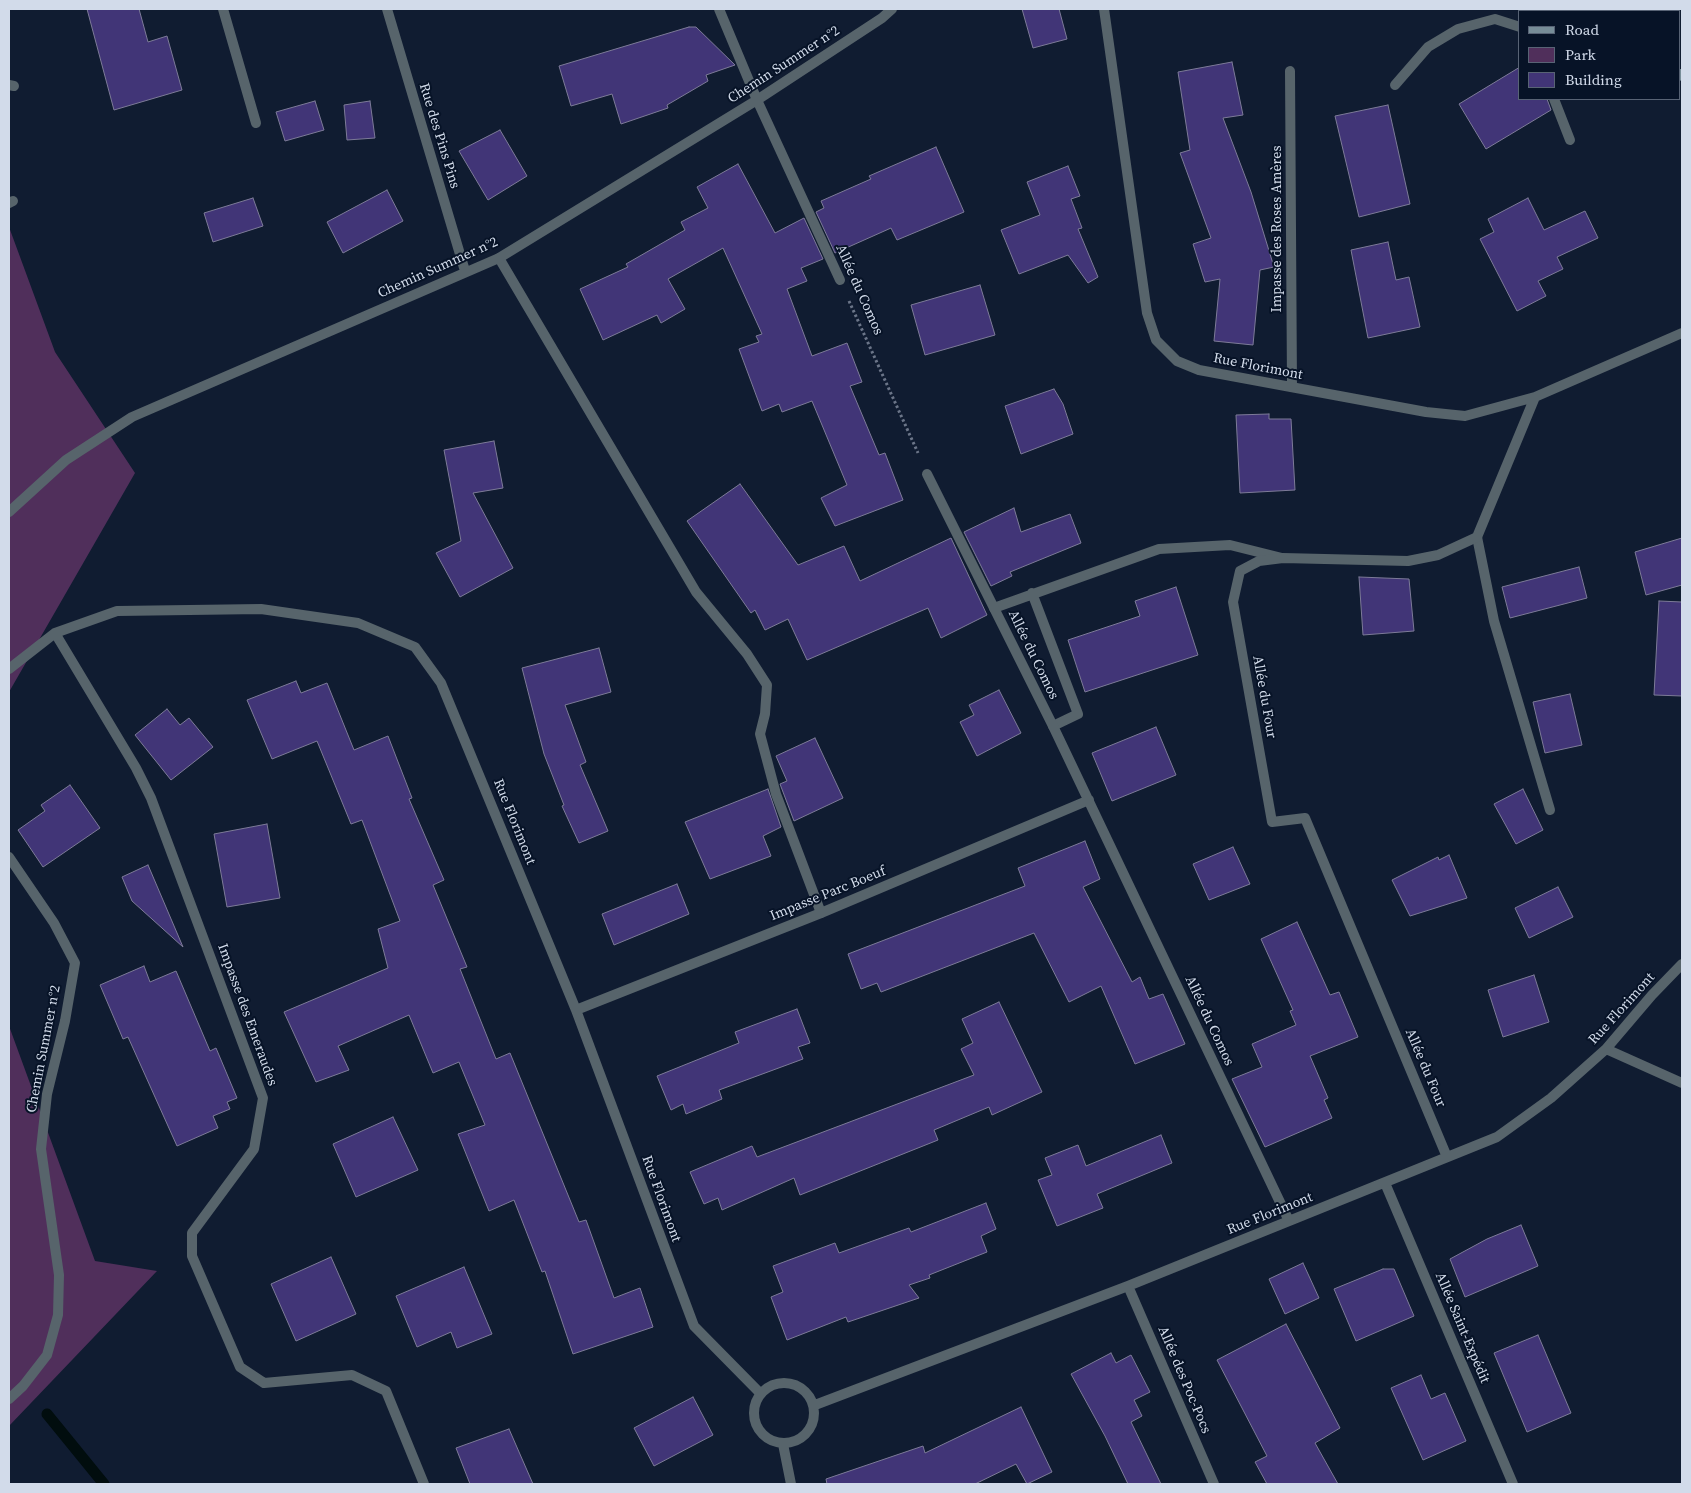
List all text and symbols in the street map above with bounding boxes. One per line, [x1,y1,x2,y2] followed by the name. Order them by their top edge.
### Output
[1518,10,1681,100] legend
[1565,19,1599,40] text: Road
[725,23,843,107] street label: Chemin Summer n°2
[1565,44,1596,65] text: Park
[1565,69,1622,90] text: Building
[415,81,463,191] street label: Rue des Pins Pins
[1269,145,1285,313] street label: Impasse des Roses Amères
[375,234,501,302] street label: Chemin Summer n°2
[832,242,886,338] street label: Allée du Comos
[1212,350,1304,384] street label: Rue Florimont
[1004,608,1062,702] street label: Allée du Comos
[1248,654,1280,740] street label: Allée du Four
[489,777,539,867] street label: Rue Florimont
[768,863,888,925] street label: Impasse Parc Boeuf
[213,942,281,1088] street label: Impasse des Emeraudes
[1585,970,1659,1048] street label: Rue Florimont
[1181,973,1237,1069] street label: Allée du Comos
[23,984,65,1114] street label: Chemin Summer n°2
[1401,1026,1449,1110] street label: Allée du Four
[638,1154,684,1244] street label: Rue Florimont
[1225,1189,1315,1239] street label: Rue Florimont
[1431,1270,1493,1386] street label: Allée Saint-Expédit
[1154,1324,1214,1436] street label: Allée des Poc-Pocs

